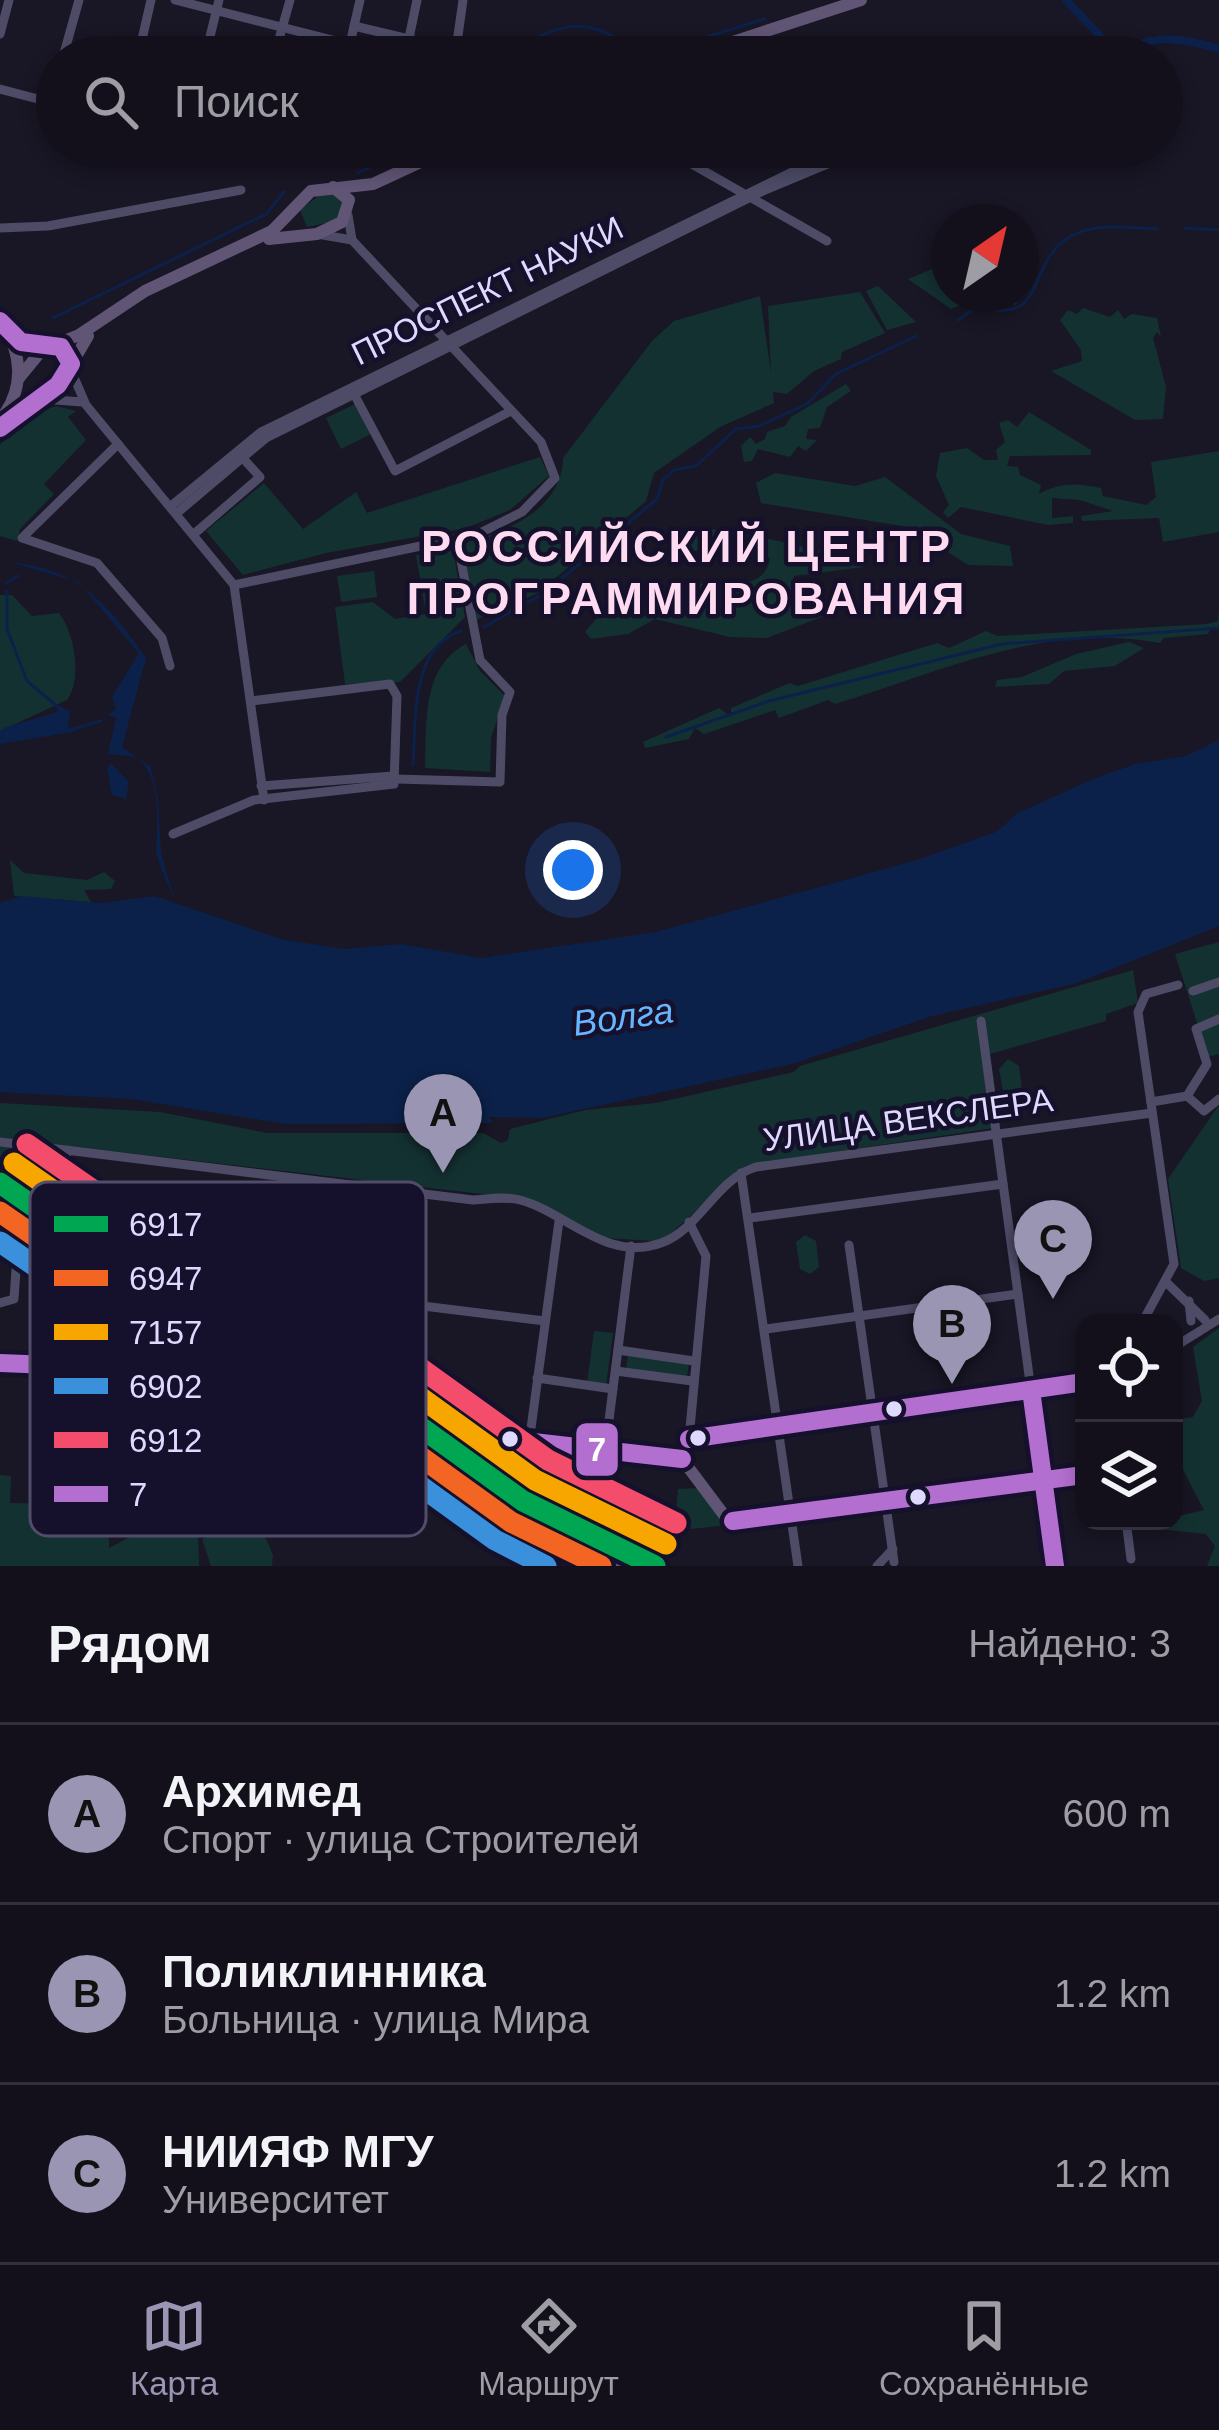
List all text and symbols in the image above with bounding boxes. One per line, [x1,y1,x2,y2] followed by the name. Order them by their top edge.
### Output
[36,36,1183,168] search box
[78,69,144,135] icon: search
[174,76,299,127] text: Поиск
[931,204,1039,312] north arrow
[346,209,629,372] street label: ПРОСПЕКТ НАУКИ
[407,521,967,624] district label: РОССИЙСКИЙ ЦЕНТР ПРОГРАММИРОВАНИЯ
[543,840,603,900] your location
[570,989,676,1044] water label: Волга
[404,1074,482,1173] pin: A
[761,1081,1055,1158] street label: УЛИЦА ВЕКСЛЕРА
[30,1182,426,1536] legend
[1014,1200,1092,1299] pin: C
[129,1206,202,1243] text: 6917
[129,1260,202,1297] text: 6947
[913,1285,991,1384] pin: B
[129,1314,202,1351] text: 7157
[1075,1314,1183,1530] map controls
[1075,1314,1183,1422] button: locate
[129,1368,202,1405] text: 6902
[883,1398,905,1420] unlabelled marker
[574,1421,620,1478] line badge: 7
[129,1422,202,1459] text: 6912
[1075,1422,1183,1530] button: layers
[687,1427,709,1449] unlabelled marker
[499,1428,521,1450] unlabelled marker
[588,1431,606,1468] text: 7
[129,1476,147,1513] text: 7
[907,1486,929,1508] unlabelled marker
[48,1616,212,1673] text: Рядом
[968,1622,1171,1665] text: Найдено: 3
[162,1766,361,1817] text: Архимед
[73,1792,101,1835] text: A
[1063,1792,1171,1835] text: 600 m
[162,1818,640,1861] text: Спорт · улица Строителей
[162,1946,486,1997] text: Поликлинника
[73,1972,101,2015] text: B
[1054,1972,1171,2015] text: 1.2 km
[162,1998,589,2041] text: Больница · улица Мира
[162,2126,433,2177] text: НИИЯФ МГУ
[73,2152,101,2195] text: C
[1054,2152,1171,2195] text: 1.2 km
[162,2178,389,2221] text: Университет
[130,2293,218,2403] tab: Карта
[478,2293,619,2403] tab: Маршрут
[879,2293,1089,2403] tab: Сохранённые

